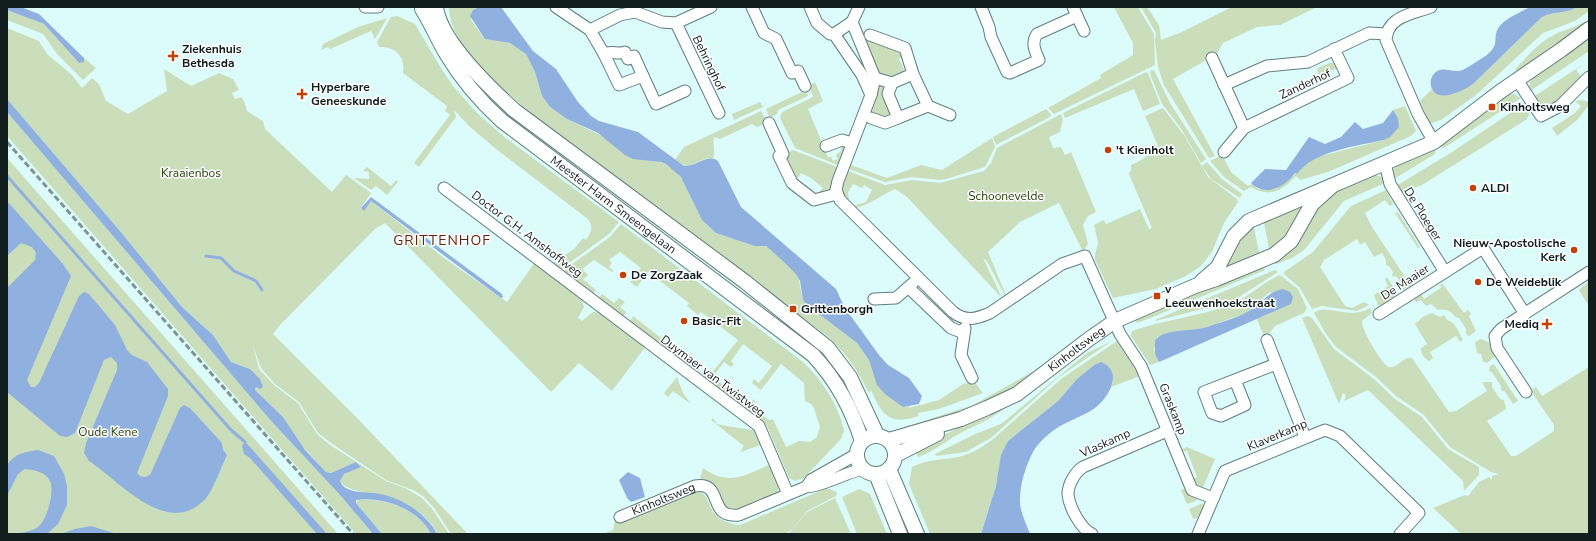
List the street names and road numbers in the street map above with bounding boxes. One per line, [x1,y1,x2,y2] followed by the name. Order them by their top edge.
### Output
[689,33,730,94] street label: Behringhof
[1277,65,1334,103] street label: Zanderhof
[547,152,680,257] street label: Meester Harm Smeengelaan
[1400,184,1446,244] street label: De Ploeger
[468,187,586,281] street label: Doctor G.H. Amshoffweg
[1378,260,1433,304] street label: De Maaier
[1045,322,1108,375] street label: Kinholtsweg
[657,331,769,421] street label: Duymaer van Twistweg
[1155,381,1191,437] street label: Graskamp
[1245,415,1309,455] street label: Klaverkamp
[1076,425,1133,462] street label: Vlaskamp
[629,479,698,519] street label: Kinholtsweg

